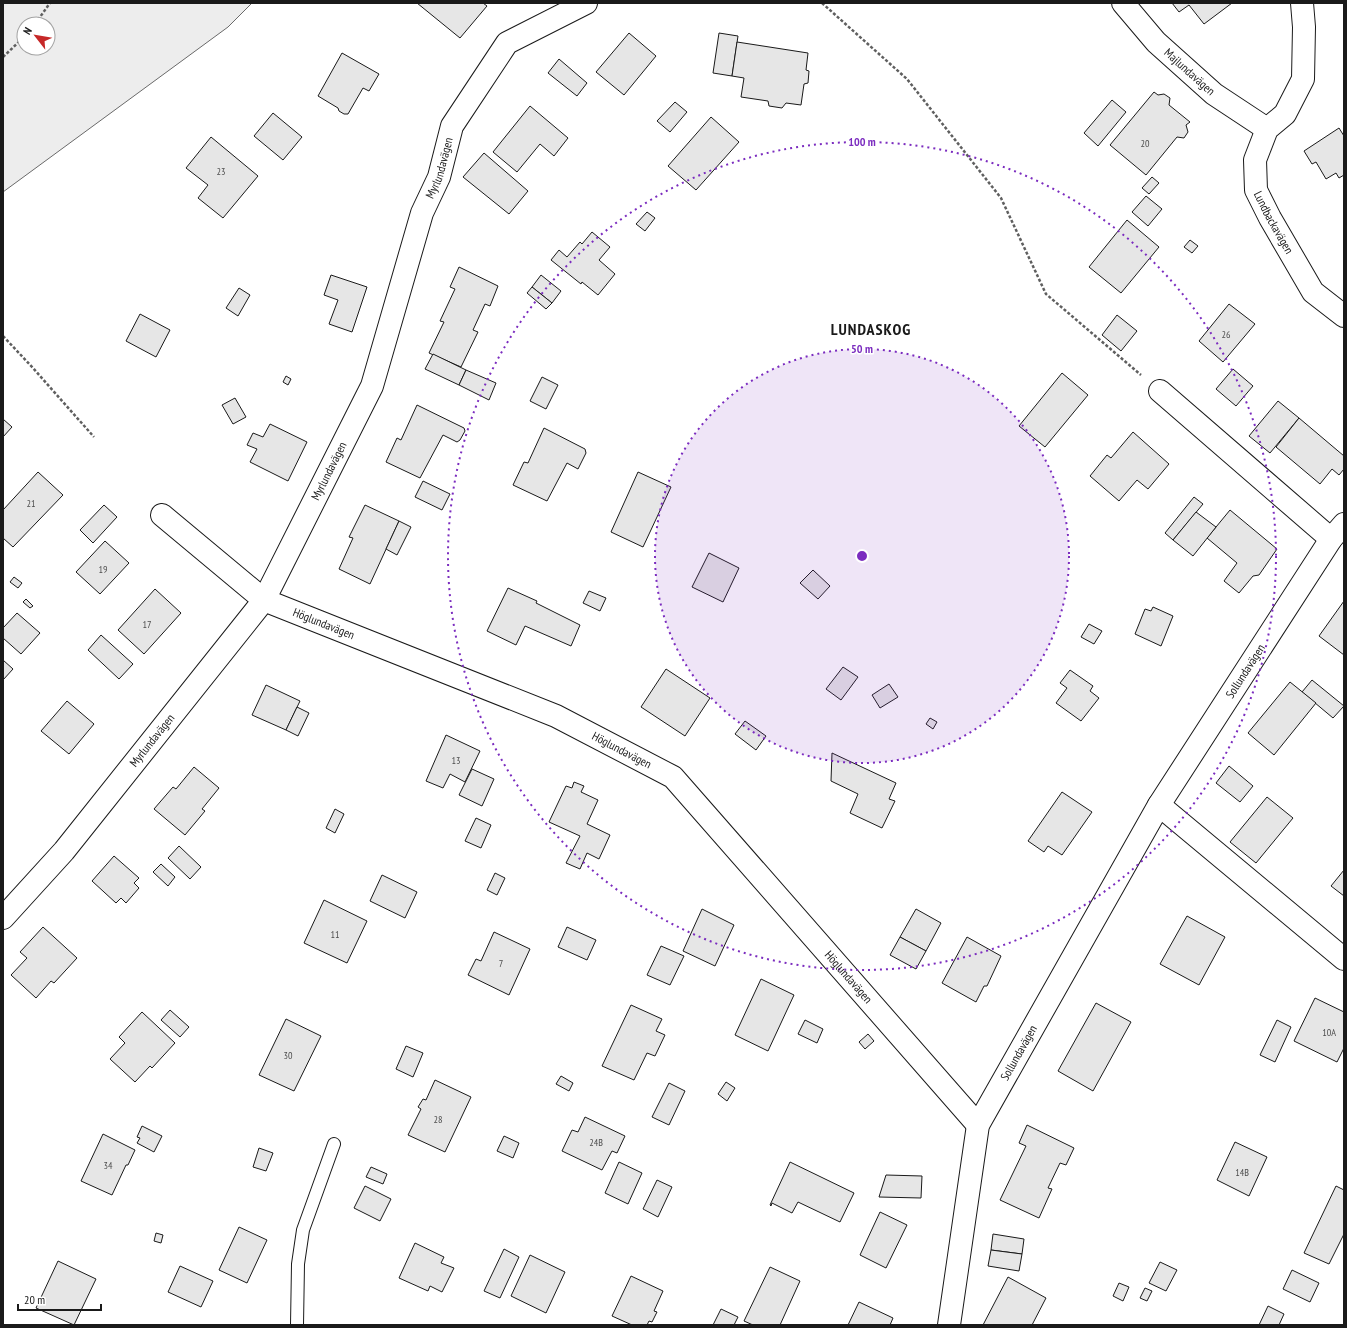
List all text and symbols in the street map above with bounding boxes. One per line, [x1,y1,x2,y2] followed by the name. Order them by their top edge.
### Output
[16,16,56,56] north arrow
[20,25,35,37] text: N
[1161,45,1218,98] street label: Majlundavägen
[848,134,876,149] text: 100 m
[422,136,456,201] street label: Myrlundavägen
[1141,137,1150,150] house number: 20
[217,165,226,178] house number: 23
[1251,188,1297,256] street label: Lundbackavägen
[831,319,911,339] district label: LUNDASKOG
[1222,328,1231,341] house number: 26
[851,341,873,356] text: 50 m
[308,439,350,503] street label: Myrlundavägen
[27,497,36,510] house number: 21
[855,549,869,563] centre of rings
[99,563,108,576] house number: 19
[291,604,357,642] street label: Höglundavägen
[143,618,152,631] house number: 17
[1222,641,1268,701] street label: Sollundavägen
[126,711,177,770] street label: Myrlundavägen
[590,728,654,771] street label: Höglundavägen
[452,754,461,767] house number: 13
[331,928,340,941] house number: 11
[822,947,876,1006] street label: Höglundavägen
[499,957,503,970] house number: 7
[997,1022,1040,1083] street label: Sollundavägen
[1322,1026,1336,1039] house number: 10A
[284,1049,293,1062] house number: 30
[434,1113,443,1126] house number: 28
[589,1136,603,1149] house number: 24B
[104,1159,113,1172] house number: 34
[1235,1166,1249,1179] house number: 14B
[18,1286,101,1312] scale bar
[24,1292,45,1307] text: 20 m

